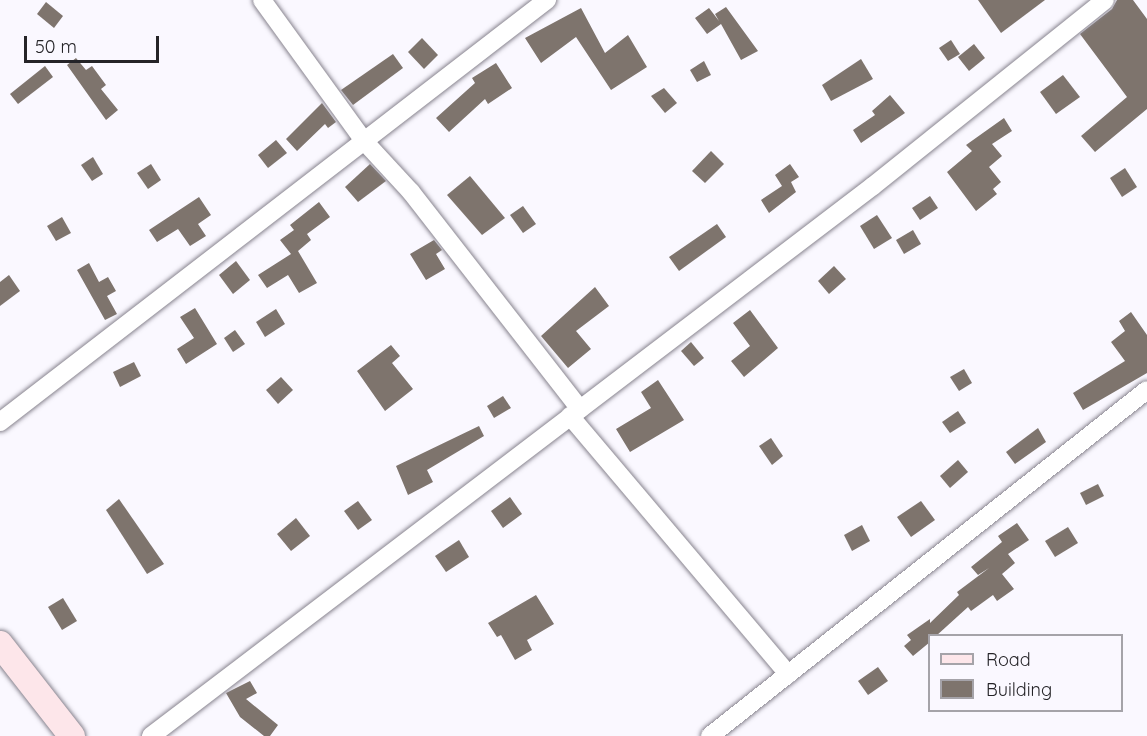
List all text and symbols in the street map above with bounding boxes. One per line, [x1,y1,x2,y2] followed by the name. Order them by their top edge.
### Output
[27,24,162,62] scale bar
[35,35,77,58] text: 50 m
[928,634,1123,712] legend
[986,648,1031,671] text: Road
[986,678,1052,701] text: Building

